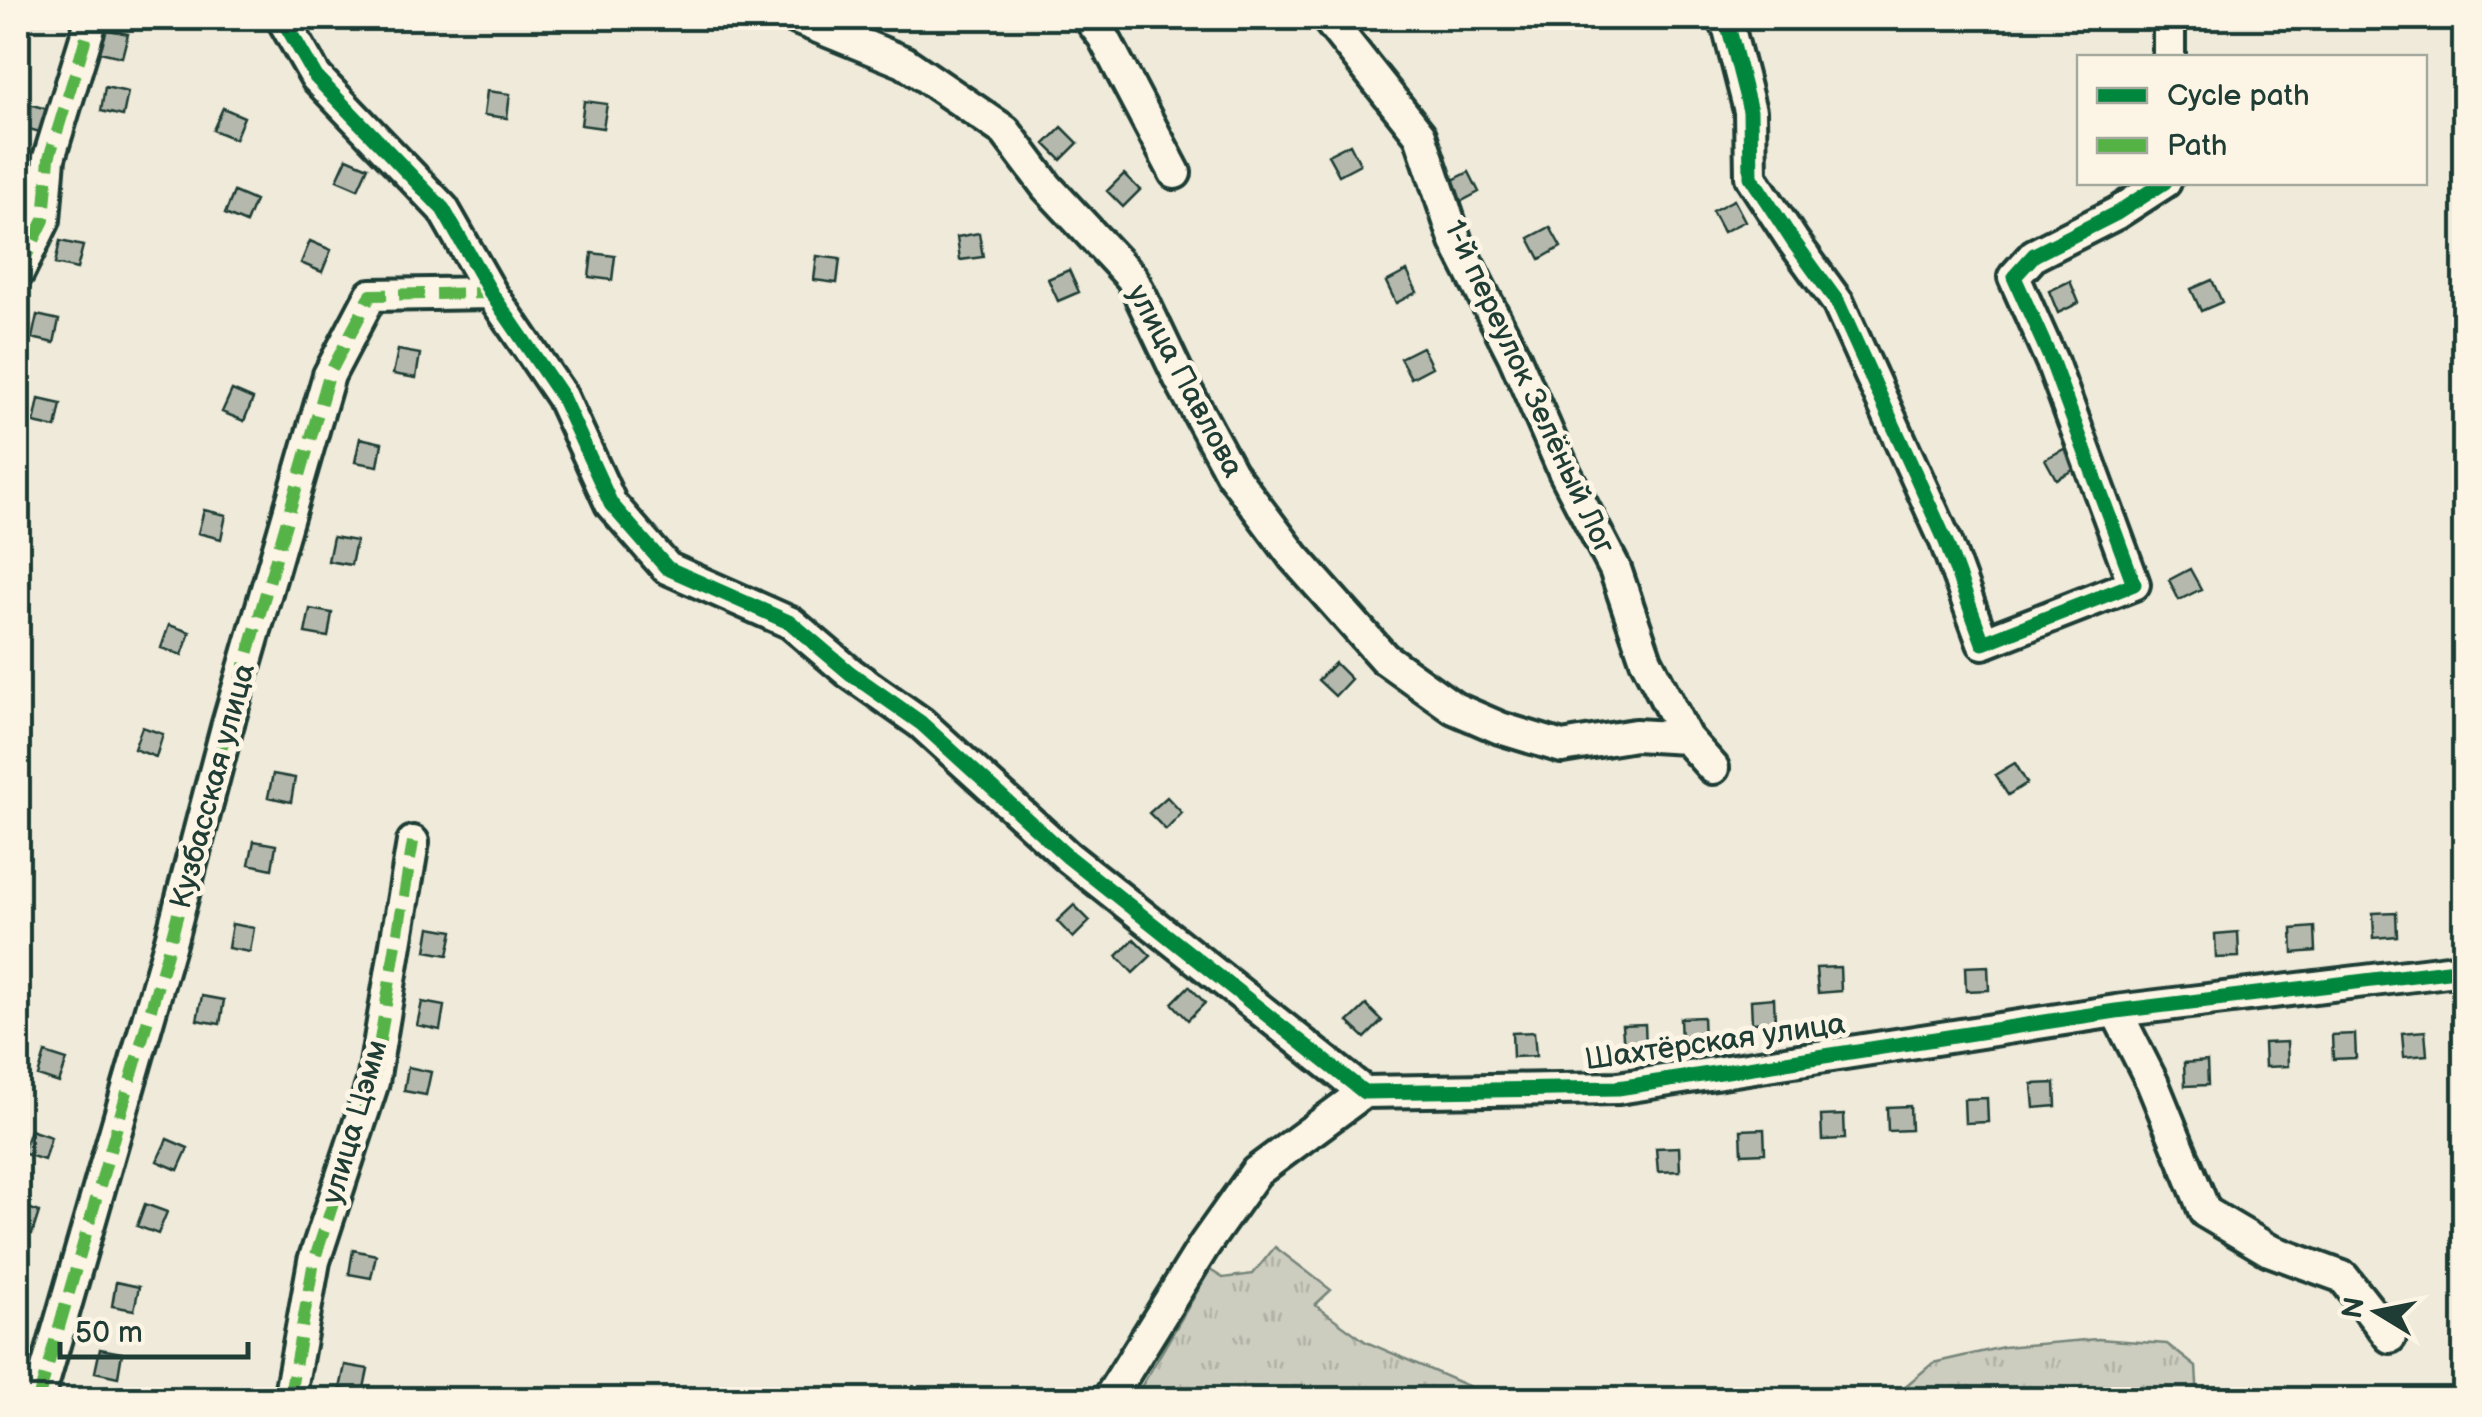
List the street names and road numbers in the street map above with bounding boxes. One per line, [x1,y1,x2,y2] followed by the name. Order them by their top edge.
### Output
[1436,214,1622,560] street label: 1-й переулок Зелёный Лог
[1119,278,1251,484] street label: улица Павлова
[163,659,263,912] street label: Кузбасская улица
[1582,1006,1848,1078] street label: Шахтёрская улица
[314,1036,396,1208] street label: улица Цэмм

